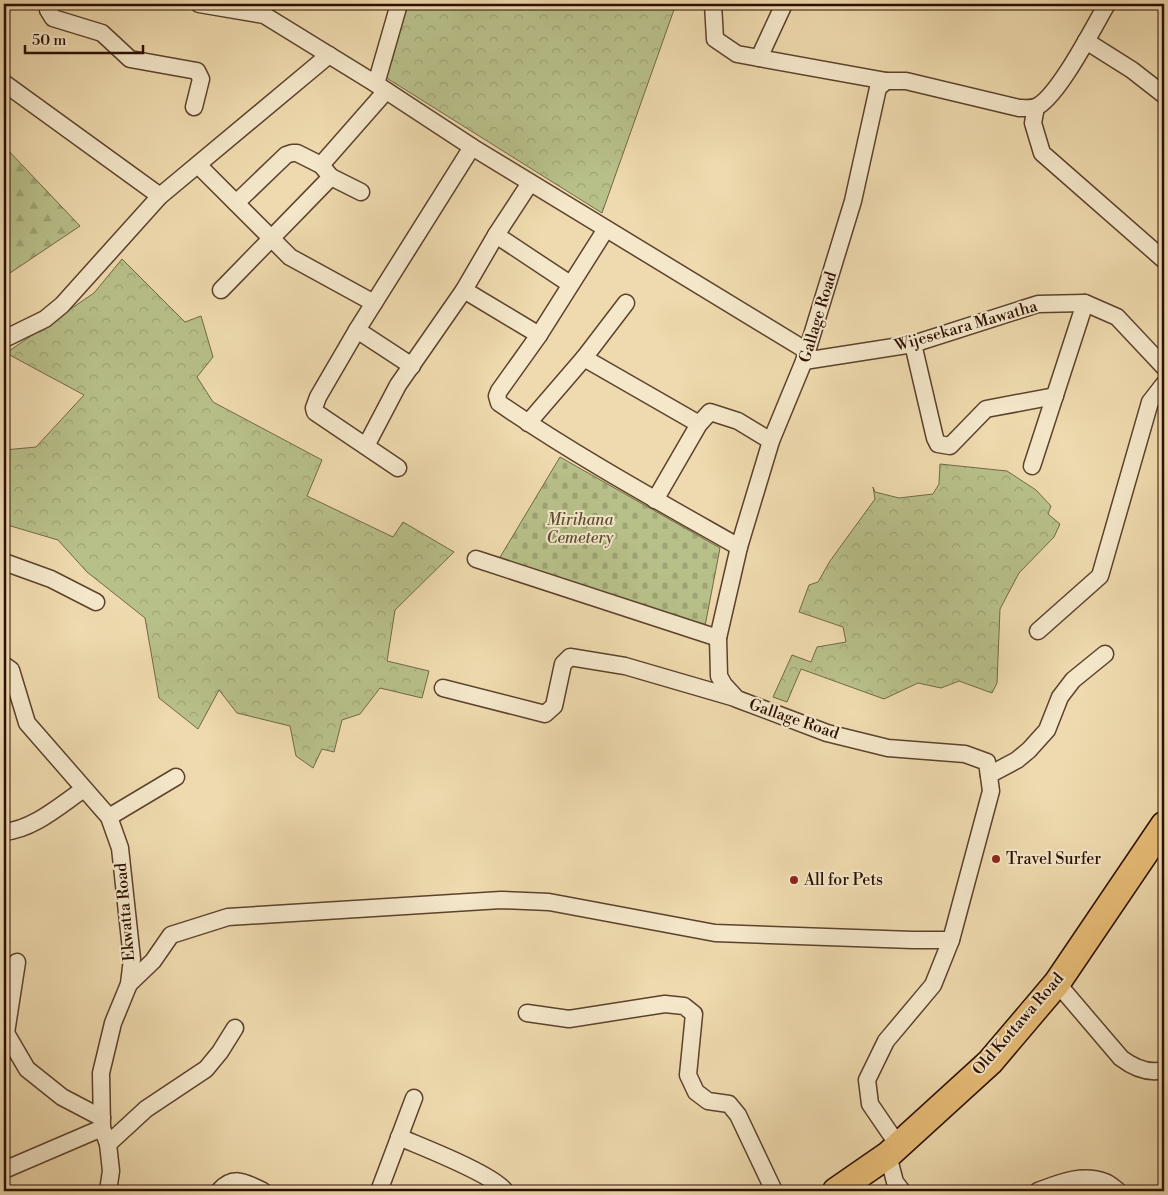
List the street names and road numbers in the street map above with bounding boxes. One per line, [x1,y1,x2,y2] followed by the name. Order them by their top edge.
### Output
[795,269,841,365] street label: Gallage Road
[891,296,1040,356] street label: Wijesekara Mawatha
[746,694,842,744] street label: Gallage Road
[111,862,139,962] street label: Ekwatta Road
[968,969,1068,1079] street label: Old Kottawa Road

